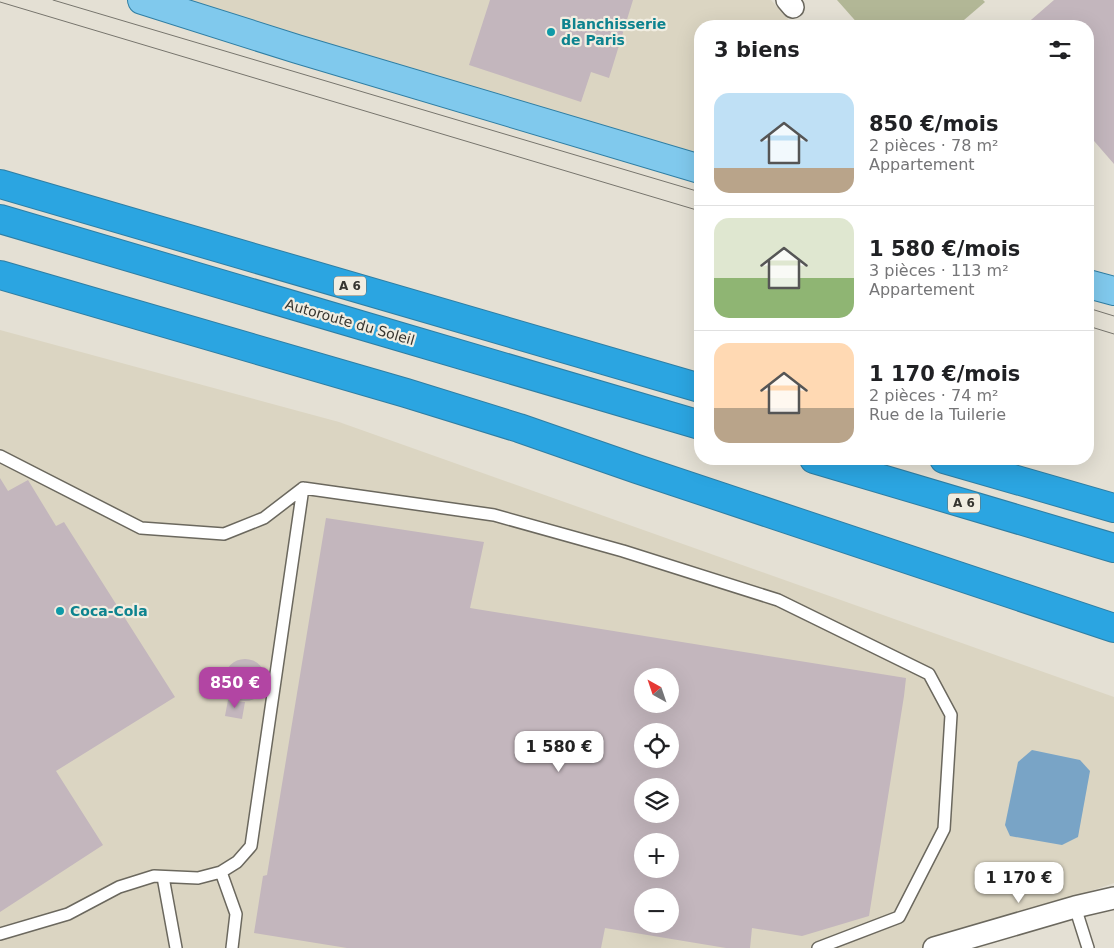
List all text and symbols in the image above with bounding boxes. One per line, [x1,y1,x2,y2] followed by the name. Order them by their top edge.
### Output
[561,16,666,48] place label: Blanchisserie de Paris
[545,26,557,38] marker: Blanchisserie de Paris
[1046,36,1074,64] icon: filters
[714,38,800,62] text: 3 biens
[869,112,998,136] text: 850 €/mois
[754,113,814,173] icon: home
[869,136,998,155] text: 2 pièces · 78 m²
[869,155,975,174] text: Appartement
[869,237,1020,261] text: 1 580 €/mois
[754,238,814,298] icon: home
[869,261,1009,280] text: 3 pièces · 113 m²
[334,276,366,296] road number: A 6
[869,280,975,299] text: Appartement
[283,296,417,348] street label: Autoroute du Soleil
[869,362,1020,386] text: 1 170 €/mois
[754,363,814,423] icon: home
[869,386,998,405] text: 2 pièces · 74 m²
[869,405,1006,424] text: Rue de la Tuilerie
[948,493,980,512] road number: A 6
[70,603,148,619] place label: Coca-Cola
[54,605,66,617] marker: Coca-Cola
[200,666,270,709] pin: 850 €
[634,668,679,712] north arrow
[634,668,679,933] map controls
[210,673,260,692] text: 850 €
[634,723,679,768] button: locate
[513,730,605,773] pin: 1 580 €
[526,737,592,756] text: 1 580 €
[634,778,679,823] button: layers
[634,833,679,878] button: +
[973,862,1065,904] pin: 1 170 €
[986,868,1052,887] text: 1 170 €
[634,888,679,933] button: −

